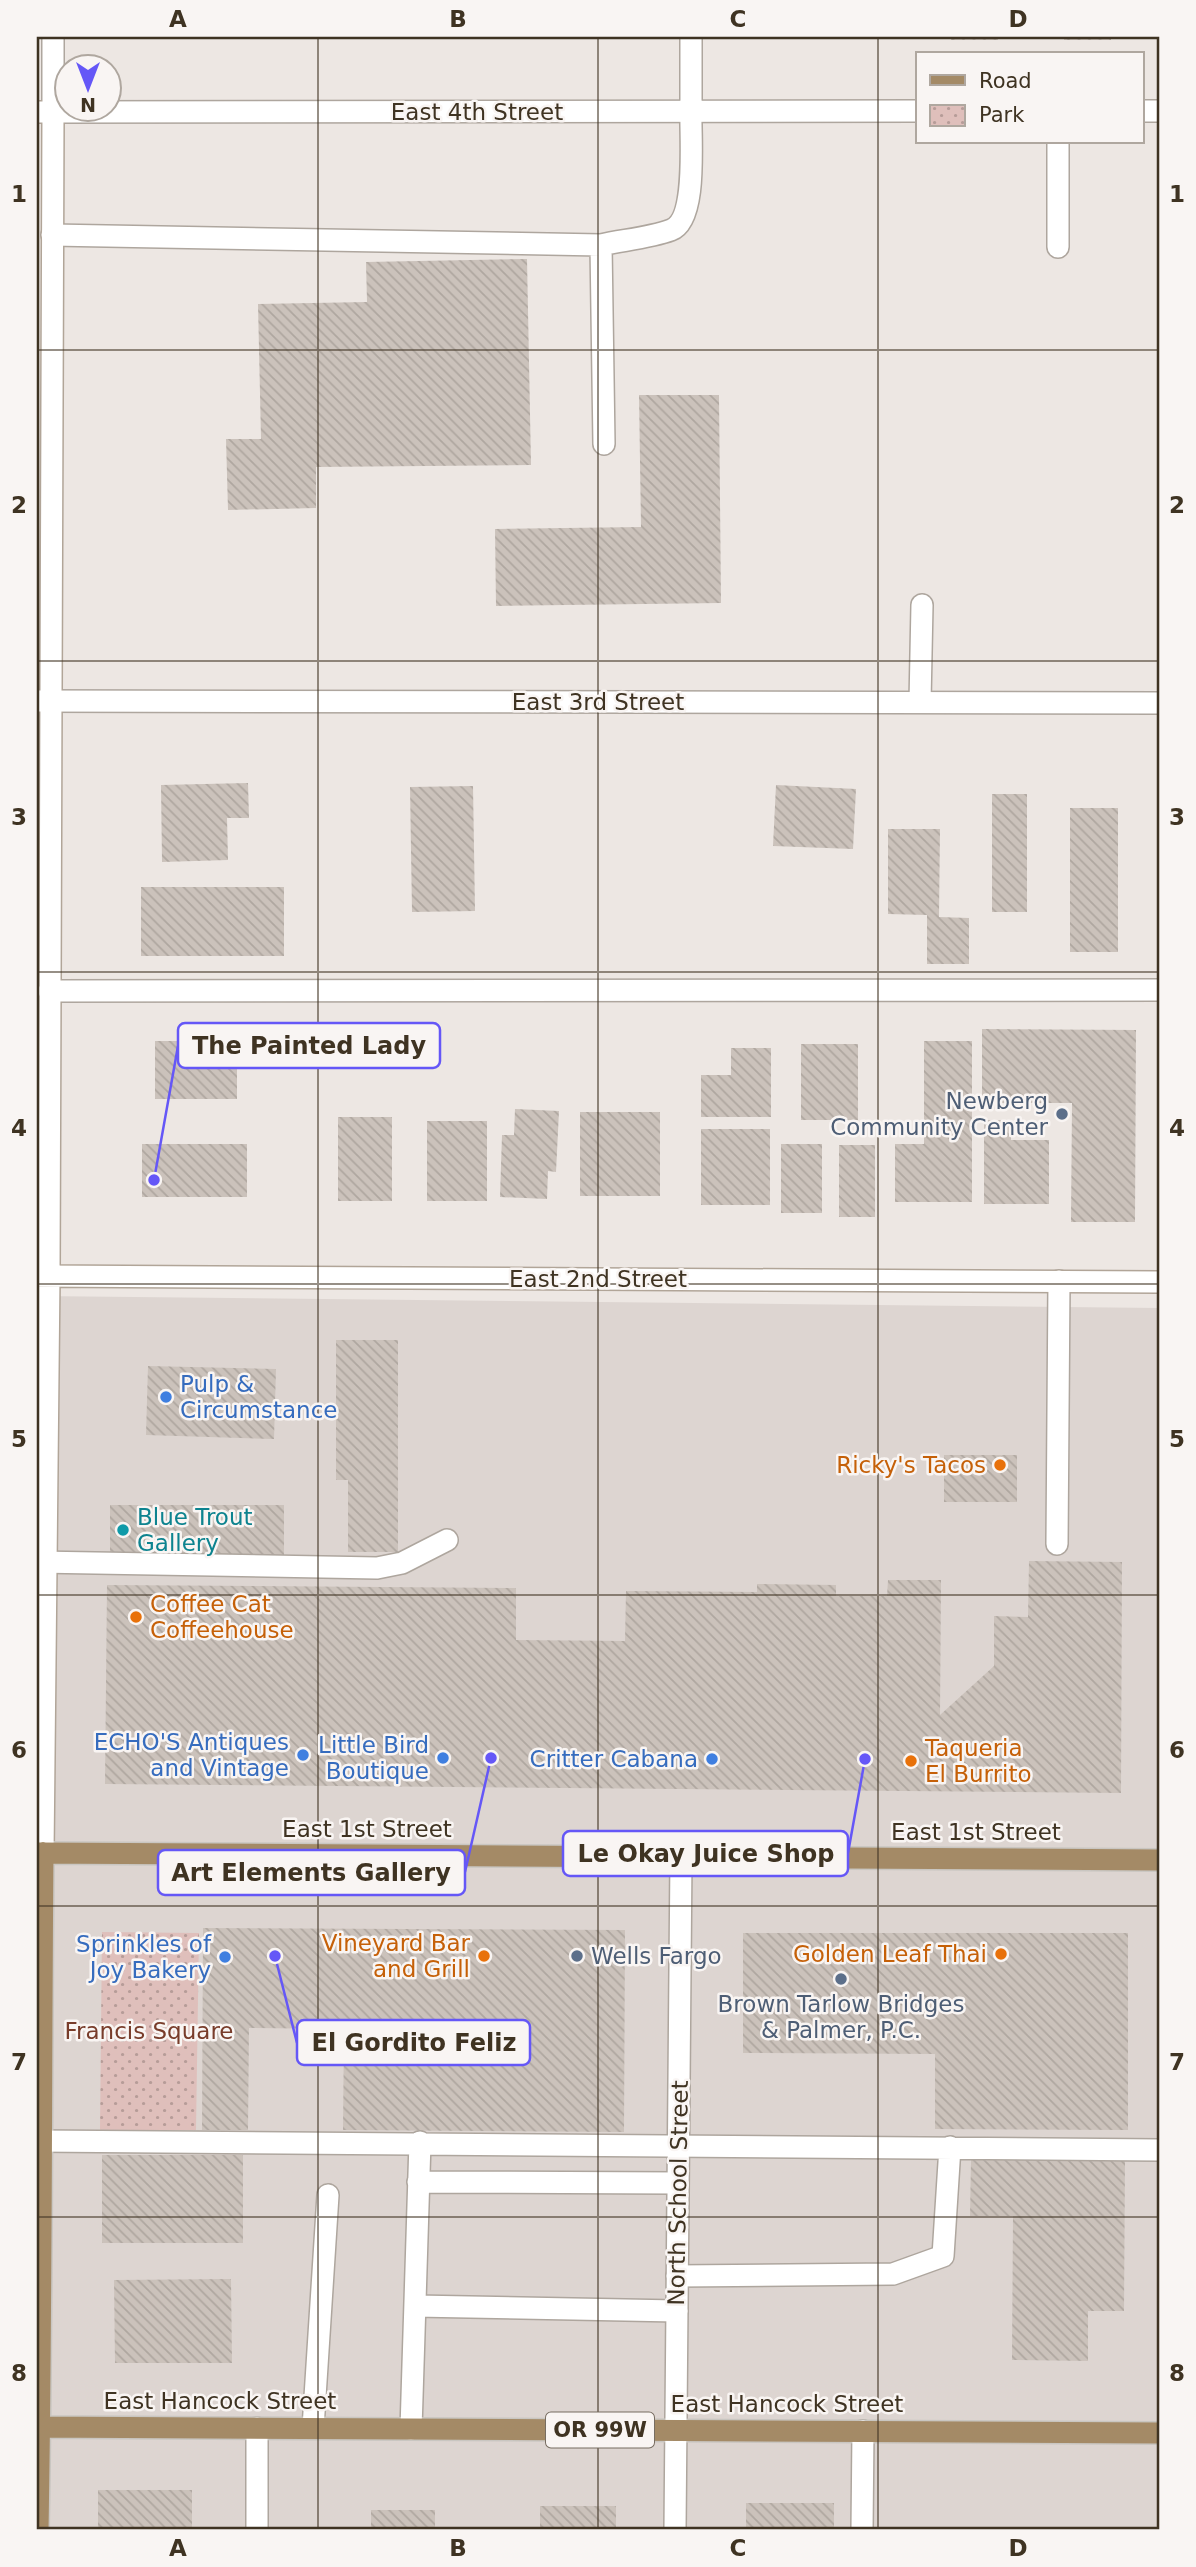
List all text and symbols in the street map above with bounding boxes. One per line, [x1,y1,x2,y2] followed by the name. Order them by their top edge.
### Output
[169,6,187,32] text: A
[449,6,467,32] text: B
[730,6,746,32] text: C
[1008,6,1028,32] text: D
[52,52,122,122] north arrow
[916,52,1144,144] legend
[979,69,1032,93] text: Road
[80,94,96,116] text: N
[391,99,563,125] street label: East 4th Street
[979,103,1025,127] text: Park
[11,181,27,207] text: 1
[1169,181,1185,207] text: 1
[11,492,27,518] text: 2
[1169,492,1185,518] text: 2
[512,689,684,715] street label: East 3rd Street
[11,804,27,830] text: 3
[1169,804,1185,830] text: 3
[178,1023,440,1068] callout: The Painted Lady
[192,1032,426,1060] text: The Painted Lady
[830,1088,1049,1140] place label: Newberg Community Center
[1054,1106,1070,1122] marker: Newberg Community Center
[11,1115,27,1141] text: 4
[1169,1115,1185,1141] text: 4
[509,1266,687,1292] street label: East 2nd Street
[180,1371,338,1423] place label: Pulp & Circumstance
[158,1389,174,1405] marker: Pulp & Circumstance
[11,1426,27,1452] text: 5
[1169,1426,1185,1452] text: 5
[836,1452,986,1478] place label: Ricky's Tacos
[992,1457,1008,1473] marker: Ricky's Tacos
[137,1504,253,1556] place label: Blue Trout Gallery
[115,1522,131,1538] marker: Blue Trout Gallery
[150,1591,294,1643] place label: Coffee Cat Coffeehouse
[128,1609,144,1625] marker: Coffee Cat Coffeehouse
[94,1729,289,1781] place label: ECHO'S Antiques and Vintage
[318,1732,429,1784] place label: Little Bird Boutique
[924,1735,1032,1787] place label: Taqueria El Burrito
[11,1737,27,1763] text: 6
[1169,1737,1185,1763] text: 6
[530,1746,698,1772] place label: Critter Cabana
[295,1747,311,1763] marker: ECHO'S Antiques and Vintage
[435,1750,451,1766] marker: Little Bird Boutique
[704,1751,720,1767] marker: Critter Cabana
[903,1753,919,1769] marker: Taqueria El Burrito
[282,1816,452,1842] street label: East 1st Street
[891,1819,1061,1845] street label: East 1st Street
[563,1831,848,1876] callout: Le Okay Juice Shop
[578,1840,834,1868] text: Le Okay Juice Shop
[158,1850,465,1895] callout: Art Elements Gallery
[171,1859,451,1887] text: Art Elements Gallery
[322,1930,471,1982] place label: Vineyard Bar and Grill
[76,1931,212,1983] place label: Sprinkles of Joy Bakery
[793,1941,987,1967] place label: Golden Leaf Thai
[591,1943,722,1969] place label: Wells Fargo
[993,1946,1009,1962] marker: Golden Leaf Thai
[476,1948,492,1964] marker: Vineyard Bar and Grill
[569,1948,585,1964] marker: Wells Fargo
[217,1949,233,1965] marker: Sprinkles of Joy Bakery
[833,1971,849,1987] marker: Brown Tarlow Bridges & Palmer, P.C.
[718,1991,964,2043] place label: Brown Tarlow Bridges & Palmer, P.C.
[65,2018,234,2044] park label: Francis Square
[297,2020,530,2065] callout: El Gordito Feliz
[312,2029,516,2057] text: El Gordito Feliz
[11,2049,27,2075] text: 7
[1169,2049,1185,2075] text: 7
[663,2080,693,2306] street label: North School Street
[11,2360,27,2386] text: 8
[1169,2360,1185,2386] text: 8
[104,2388,336,2414] street label: East Hancock Street
[671,2391,903,2417] street label: East Hancock Street
[546,2412,654,2448] road number: OR 99W
[169,2535,187,2561] text: A
[449,2535,467,2561] text: B
[730,2535,746,2561] text: C
[1008,2535,1028,2561] text: D

